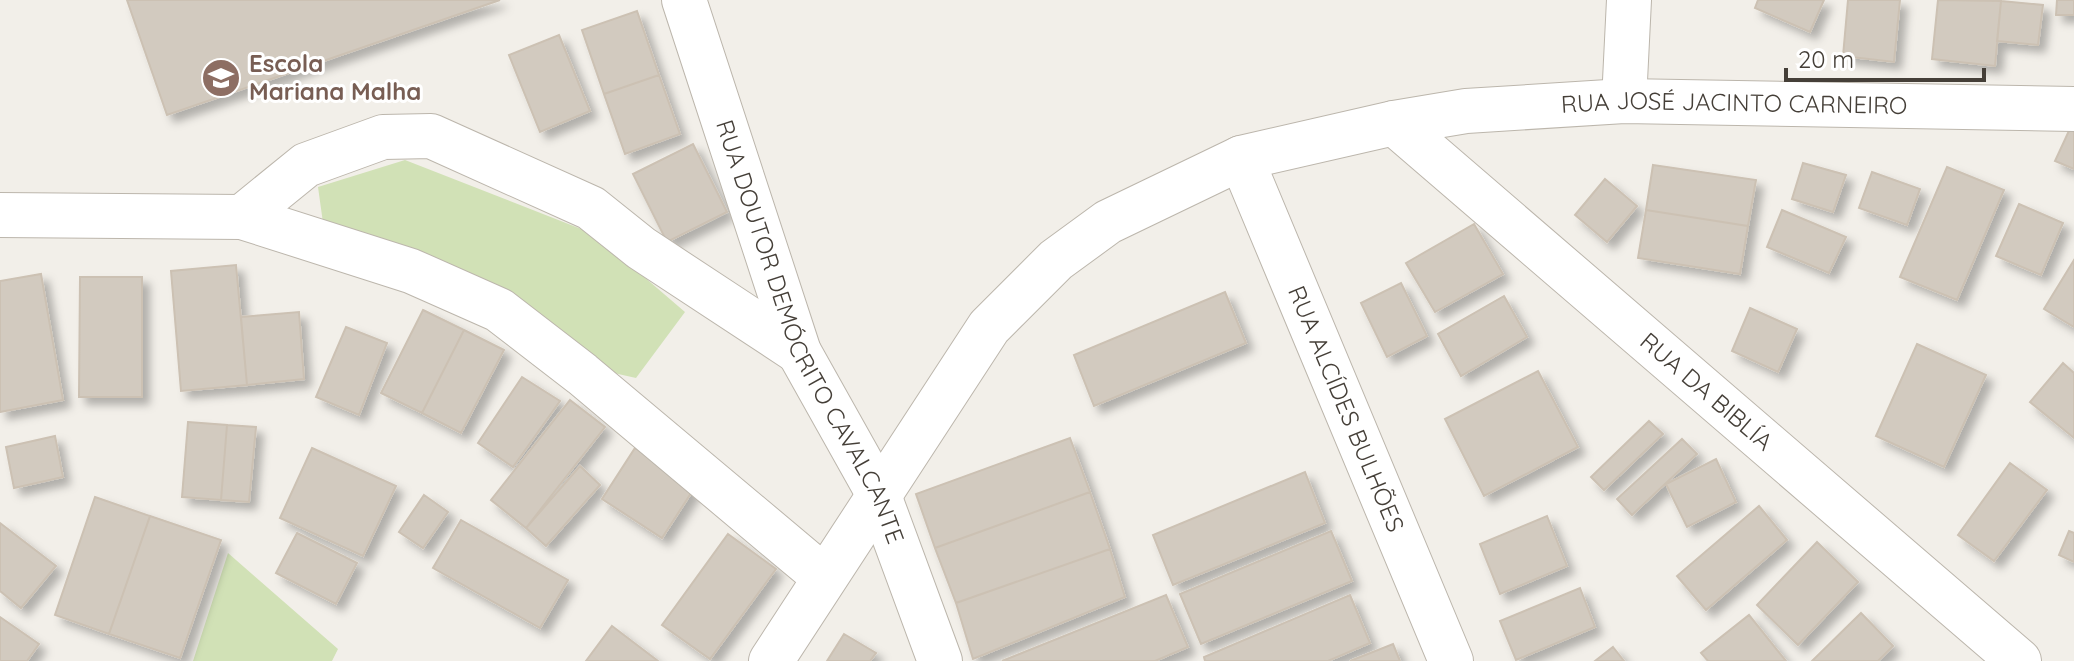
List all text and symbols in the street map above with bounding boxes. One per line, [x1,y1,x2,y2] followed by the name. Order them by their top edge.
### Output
[1786,32,1984,82] scale bar
[1798,44,1854,74] text: 20 m
[249,48,421,106] place label: Escola Mariana Malha
[200,57,242,99] school or university icon: Escola Mariana Malha
[1560,85,1908,120] street label: RUA JOSÉ JACINTO CARNEIRO
[710,116,911,548] street label: RUA DOUTOR DEMÓCRITO CAVALCANTE
[1282,281,1411,536] street label: RUA ALCÍDES BULHÕES
[1634,326,1779,456] street label: RUA DA BIBLÍA

